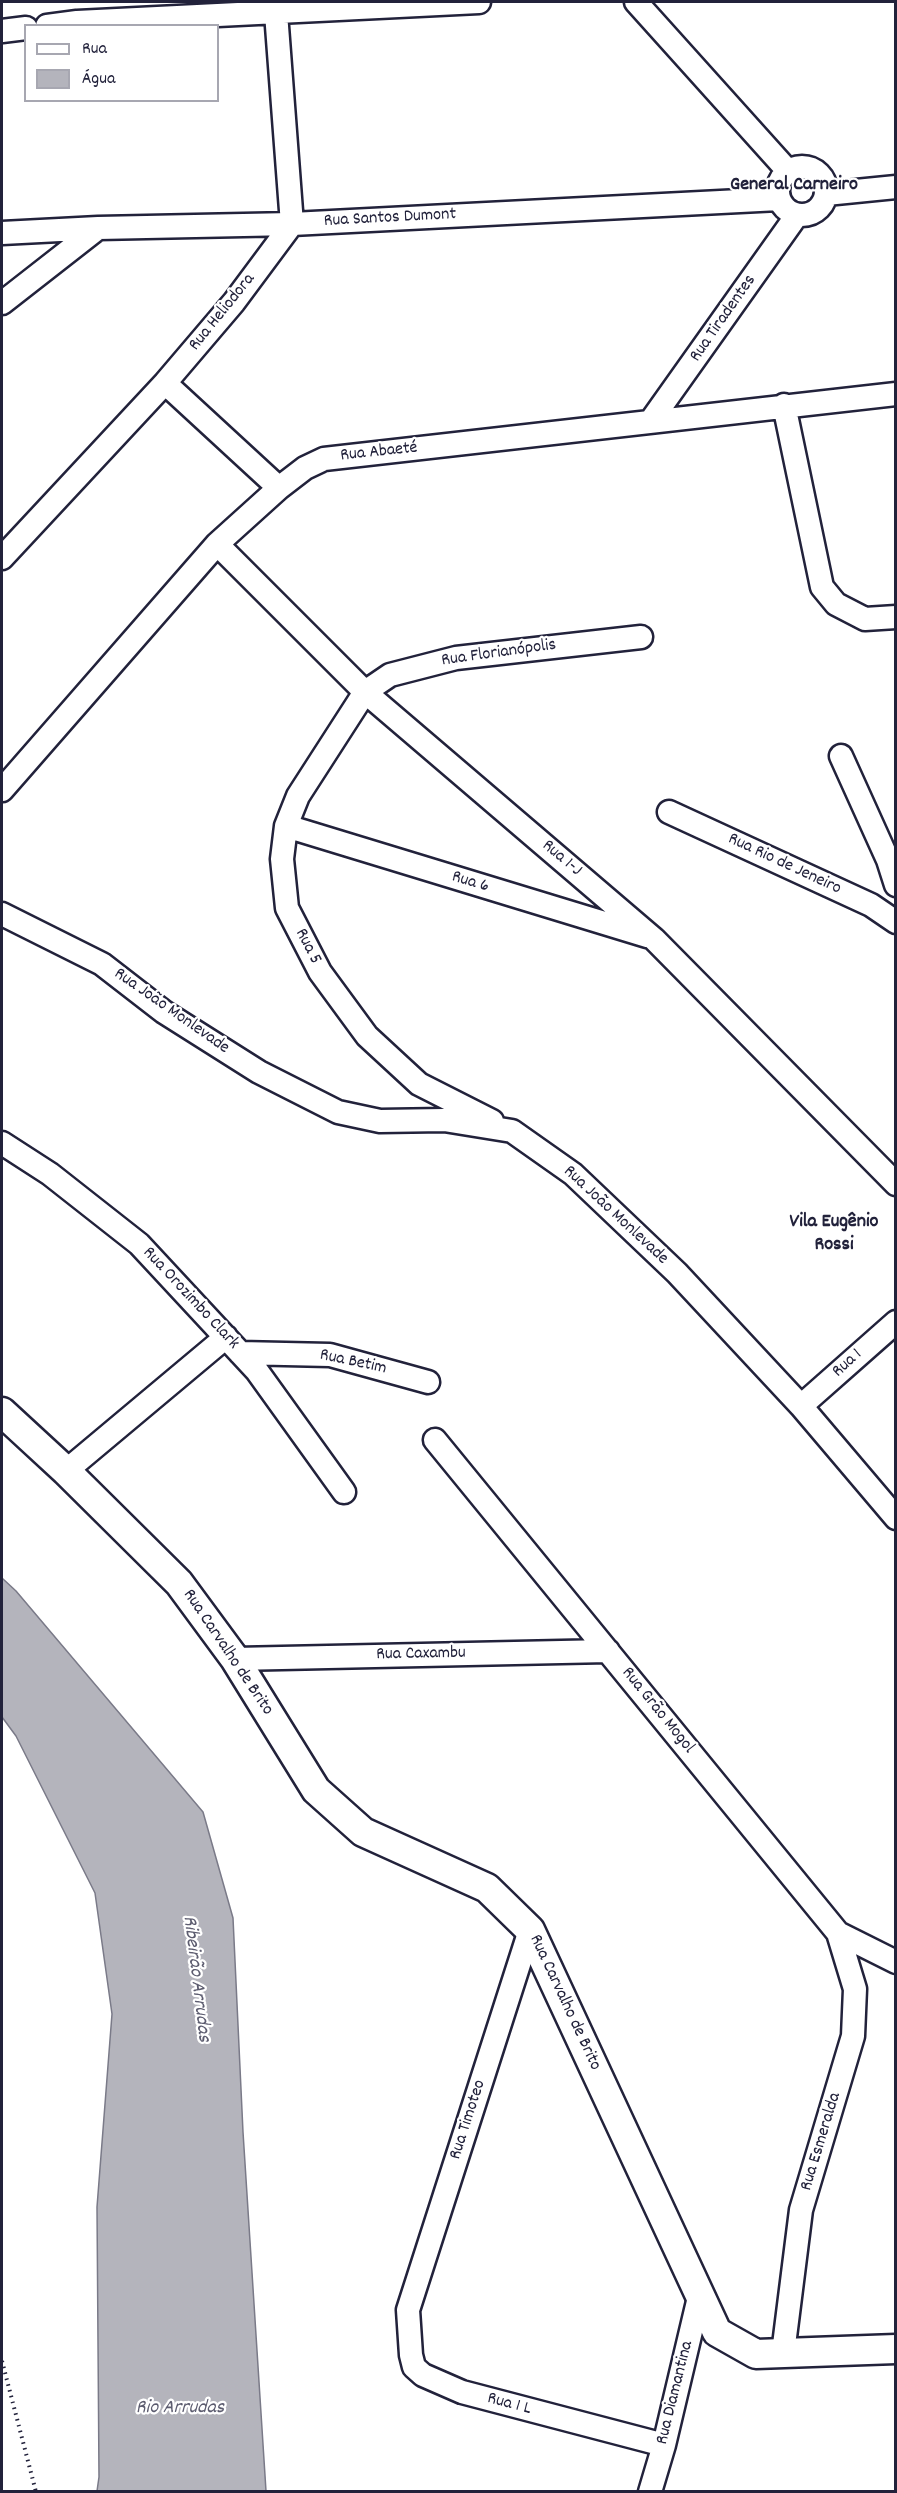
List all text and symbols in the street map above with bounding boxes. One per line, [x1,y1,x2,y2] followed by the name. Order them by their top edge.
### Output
[24,24,219,102] legend
[82,37,107,62] text: Rua
[82,67,115,92] text: Água
[730,174,858,198] district label: General Carneiro
[323,205,457,233] street label: Rua Santos Dumont
[185,270,261,356] street label: Rua Heliodora
[686,271,762,367] street label: Rua Tiradentes
[339,438,419,468] street label: Rua Abaeté
[440,635,558,673] street label: Rua Florianópolis
[724,829,844,901] street label: Rua Rio de Jeneiro
[537,836,585,882] street label: Rua 1-J
[449,867,491,899] street label: Rua 6
[289,925,325,969] street label: Rua 5
[109,964,233,1060] street label: Rua João Monlevade
[558,1162,672,1270] street label: Rua João Monlevade
[790,1211,878,1258] district label: Vila Eugênio Rossi
[137,1243,243,1355] street label: Rua Orozimbo Clark
[318,1345,388,1381] street label: Rua Betim
[829,1345,867,1383] street label: Rua 1
[177,1586,277,1720] street label: Rua Carvalho de Brito
[376,1643,466,1667] street label: Rua Caxambu
[616,1664,698,1758] street label: Rua Grão Mogol
[175,1915,215,2043] water label: Ribeirão Arrudas
[523,1932,605,2074] street label: Rua Carvalho de Brito
[446,2077,492,2163] street label: Rua Timoteo
[797,2090,847,2194] street label: Rua Esmeralda
[653,2339,699,2447] street label: Rua Diamantina
[485,2389,533,2421] street label: Rua 1 L
[136,2397,224,2421] water label: Rio Arrudas

